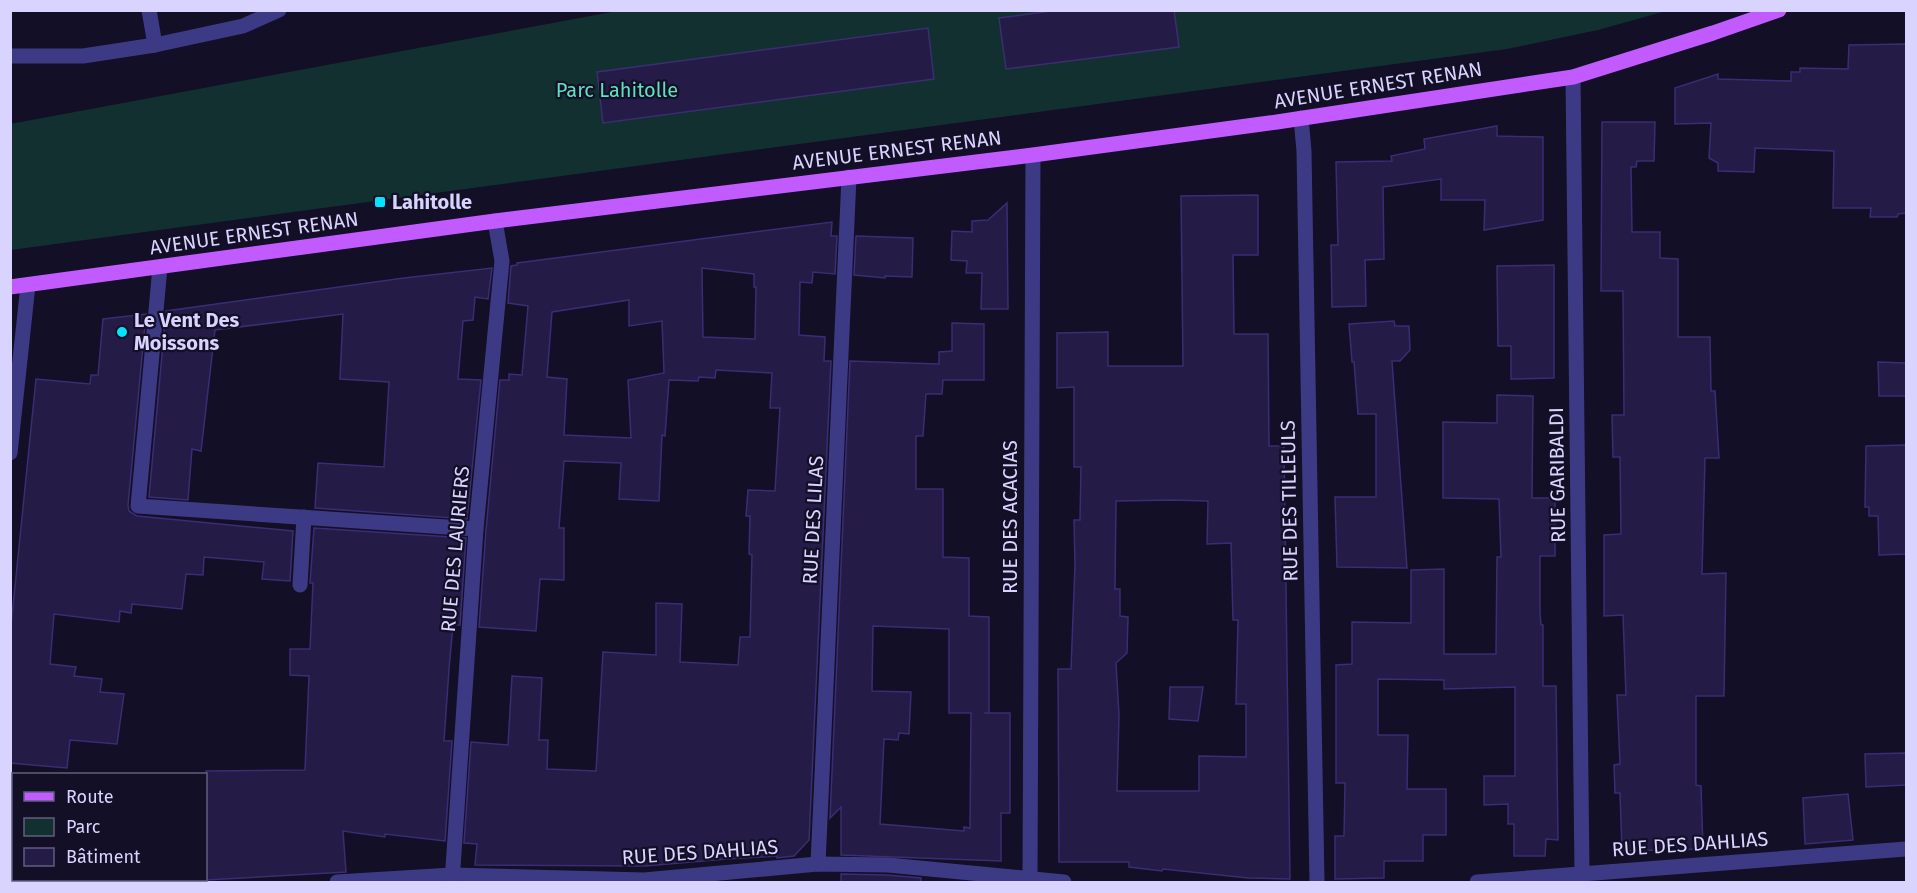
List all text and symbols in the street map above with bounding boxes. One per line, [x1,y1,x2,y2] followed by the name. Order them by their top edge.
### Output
[1272,57,1484,113] street label: AVENUE ERNEST RENAN
[556,78,678,102] park label: Parc Lahitolle
[791,125,1003,175] street label: AVENUE ERNEST RENAN
[392,190,472,214] place label: Lahitolle
[373,195,387,209] marker: Lahitolle
[148,206,360,260] street label: AVENUE ERNEST RENAN
[134,308,240,355] place label: Le Vent Des Moissons
[115,325,129,339] marker: Le Vent Des Moissons
[1544,407,1570,543] street label: RUE GARIBALDI
[1276,420,1302,582] street label: RUE DES TILLEULS
[998,440,1022,594] street label: RUE DES ACACIAS
[798,455,828,585] street label: RUE DES LILAS
[436,465,474,633] street label: RUE DES LAURIERS
[12,773,207,881] legend
[66,786,114,808] text: Route
[66,816,101,838] text: Parc
[1611,827,1769,861] street label: RUE DES DAHLIAS
[621,835,779,869] street label: RUE DES DAHLIAS
[66,846,141,868] text: Bâtiment

